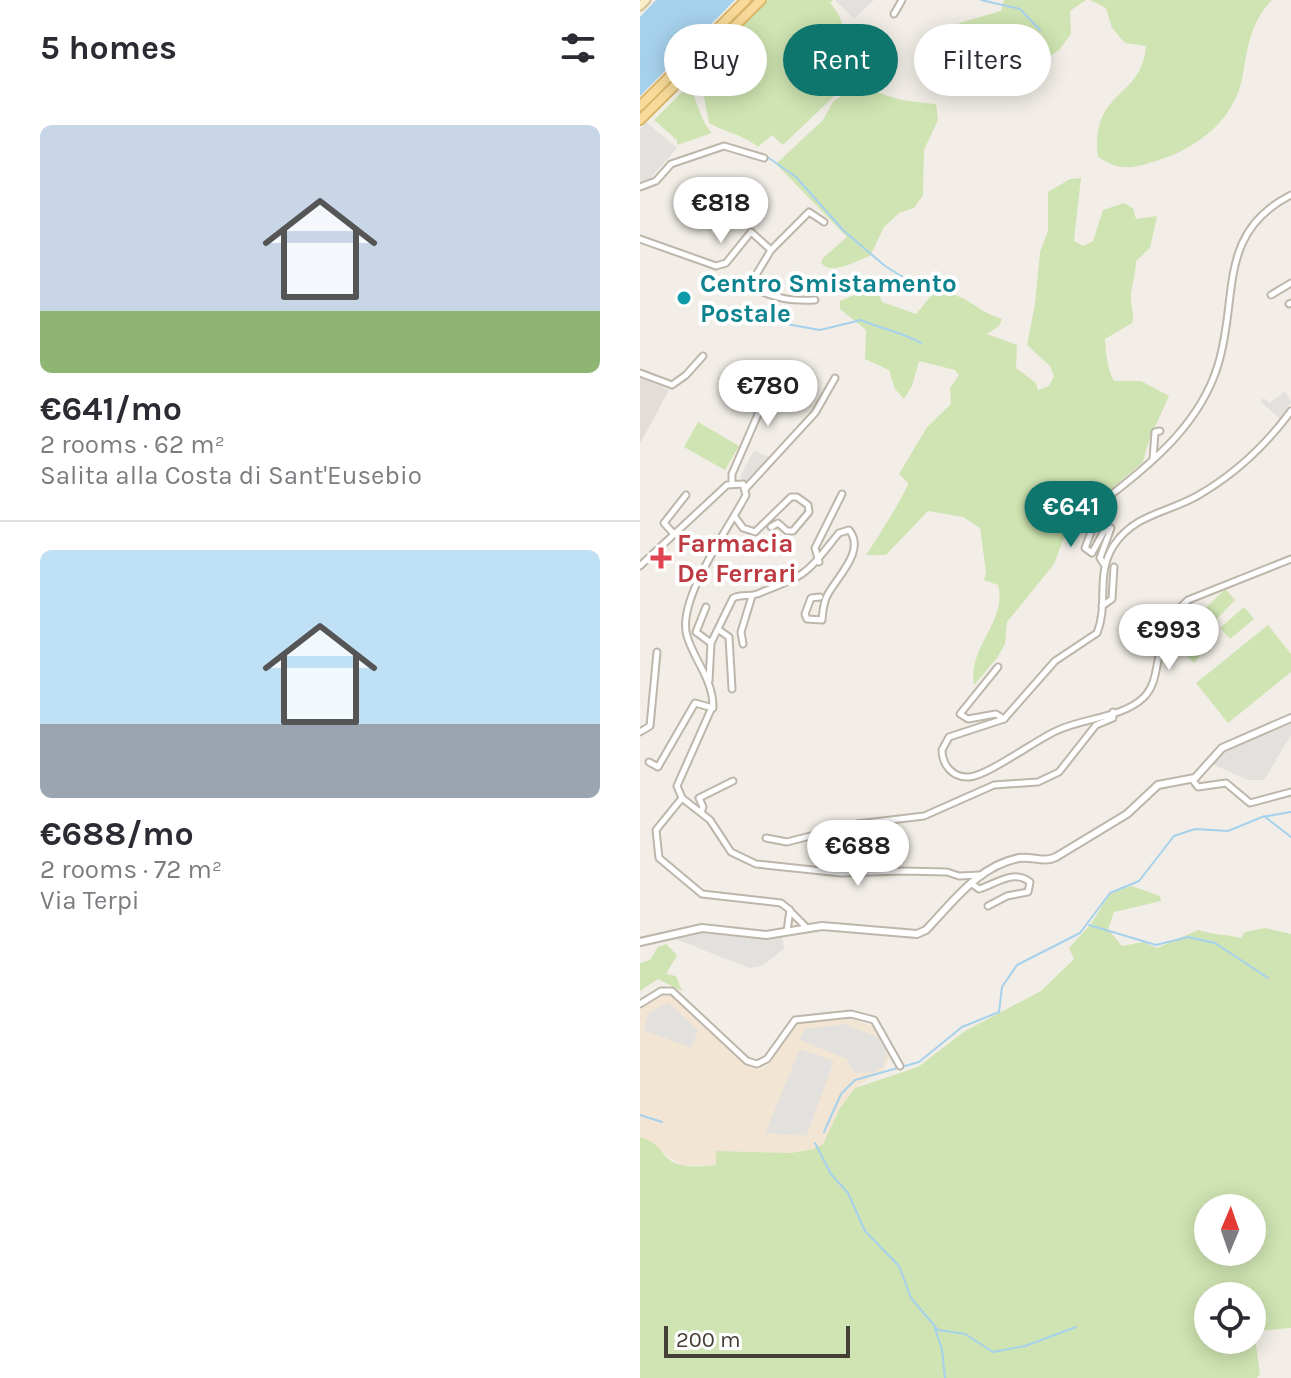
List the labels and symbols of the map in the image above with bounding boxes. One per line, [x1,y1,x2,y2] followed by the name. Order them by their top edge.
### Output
[674,177,768,245] pin: €818
[700,268,957,329] place label: Centro Smistamento Postale
[675,289,693,307] marker: Centro Smistamento Postale
[721,360,815,428] pin: €780
[1024,481,1118,549] pin: €641
[677,528,797,589] place label: Farmacia De Ferrari
[652,549,670,567] marker: Farmacia De Ferrari
[1122,604,1216,672] pin: €993
[811,820,905,888] pin: €688
[1194,1194,1266,1266] north arrow
[664,1322,850,1358] scale bar

